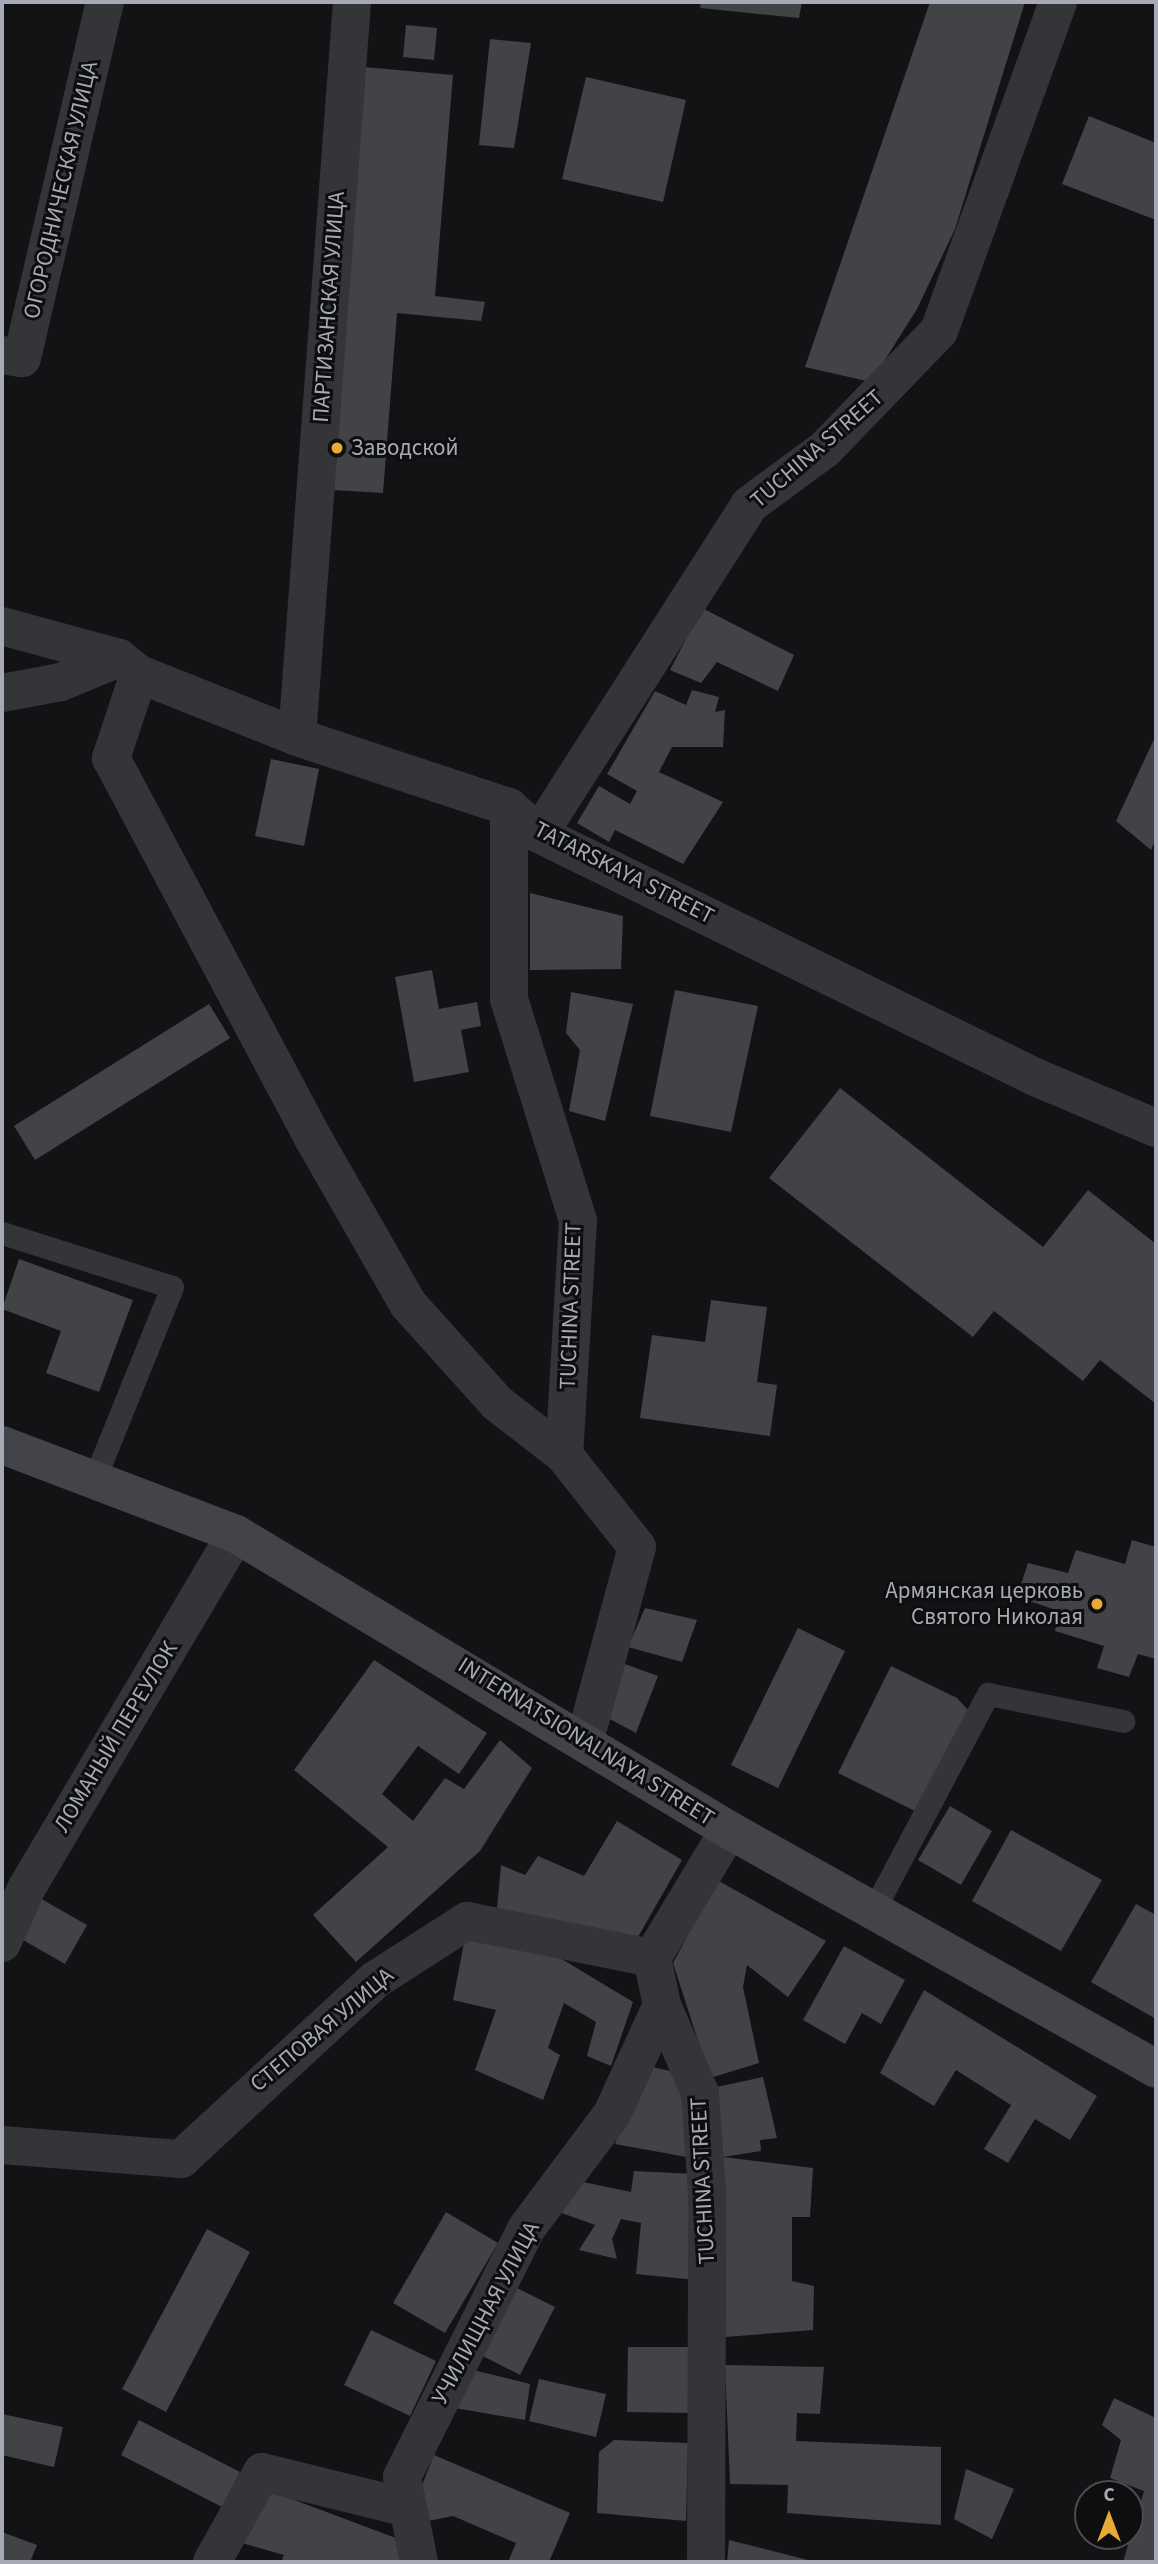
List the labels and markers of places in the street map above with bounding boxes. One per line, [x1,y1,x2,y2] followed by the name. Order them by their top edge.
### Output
[351,434,459,462] place label: Заводской
[329,440,345,456] marker: Заводской
[885,1577,1083,1631] place label: Армянская церковь Святого Николая
[1089,1596,1105,1612] marker: Армянская церковь Святого Николая

